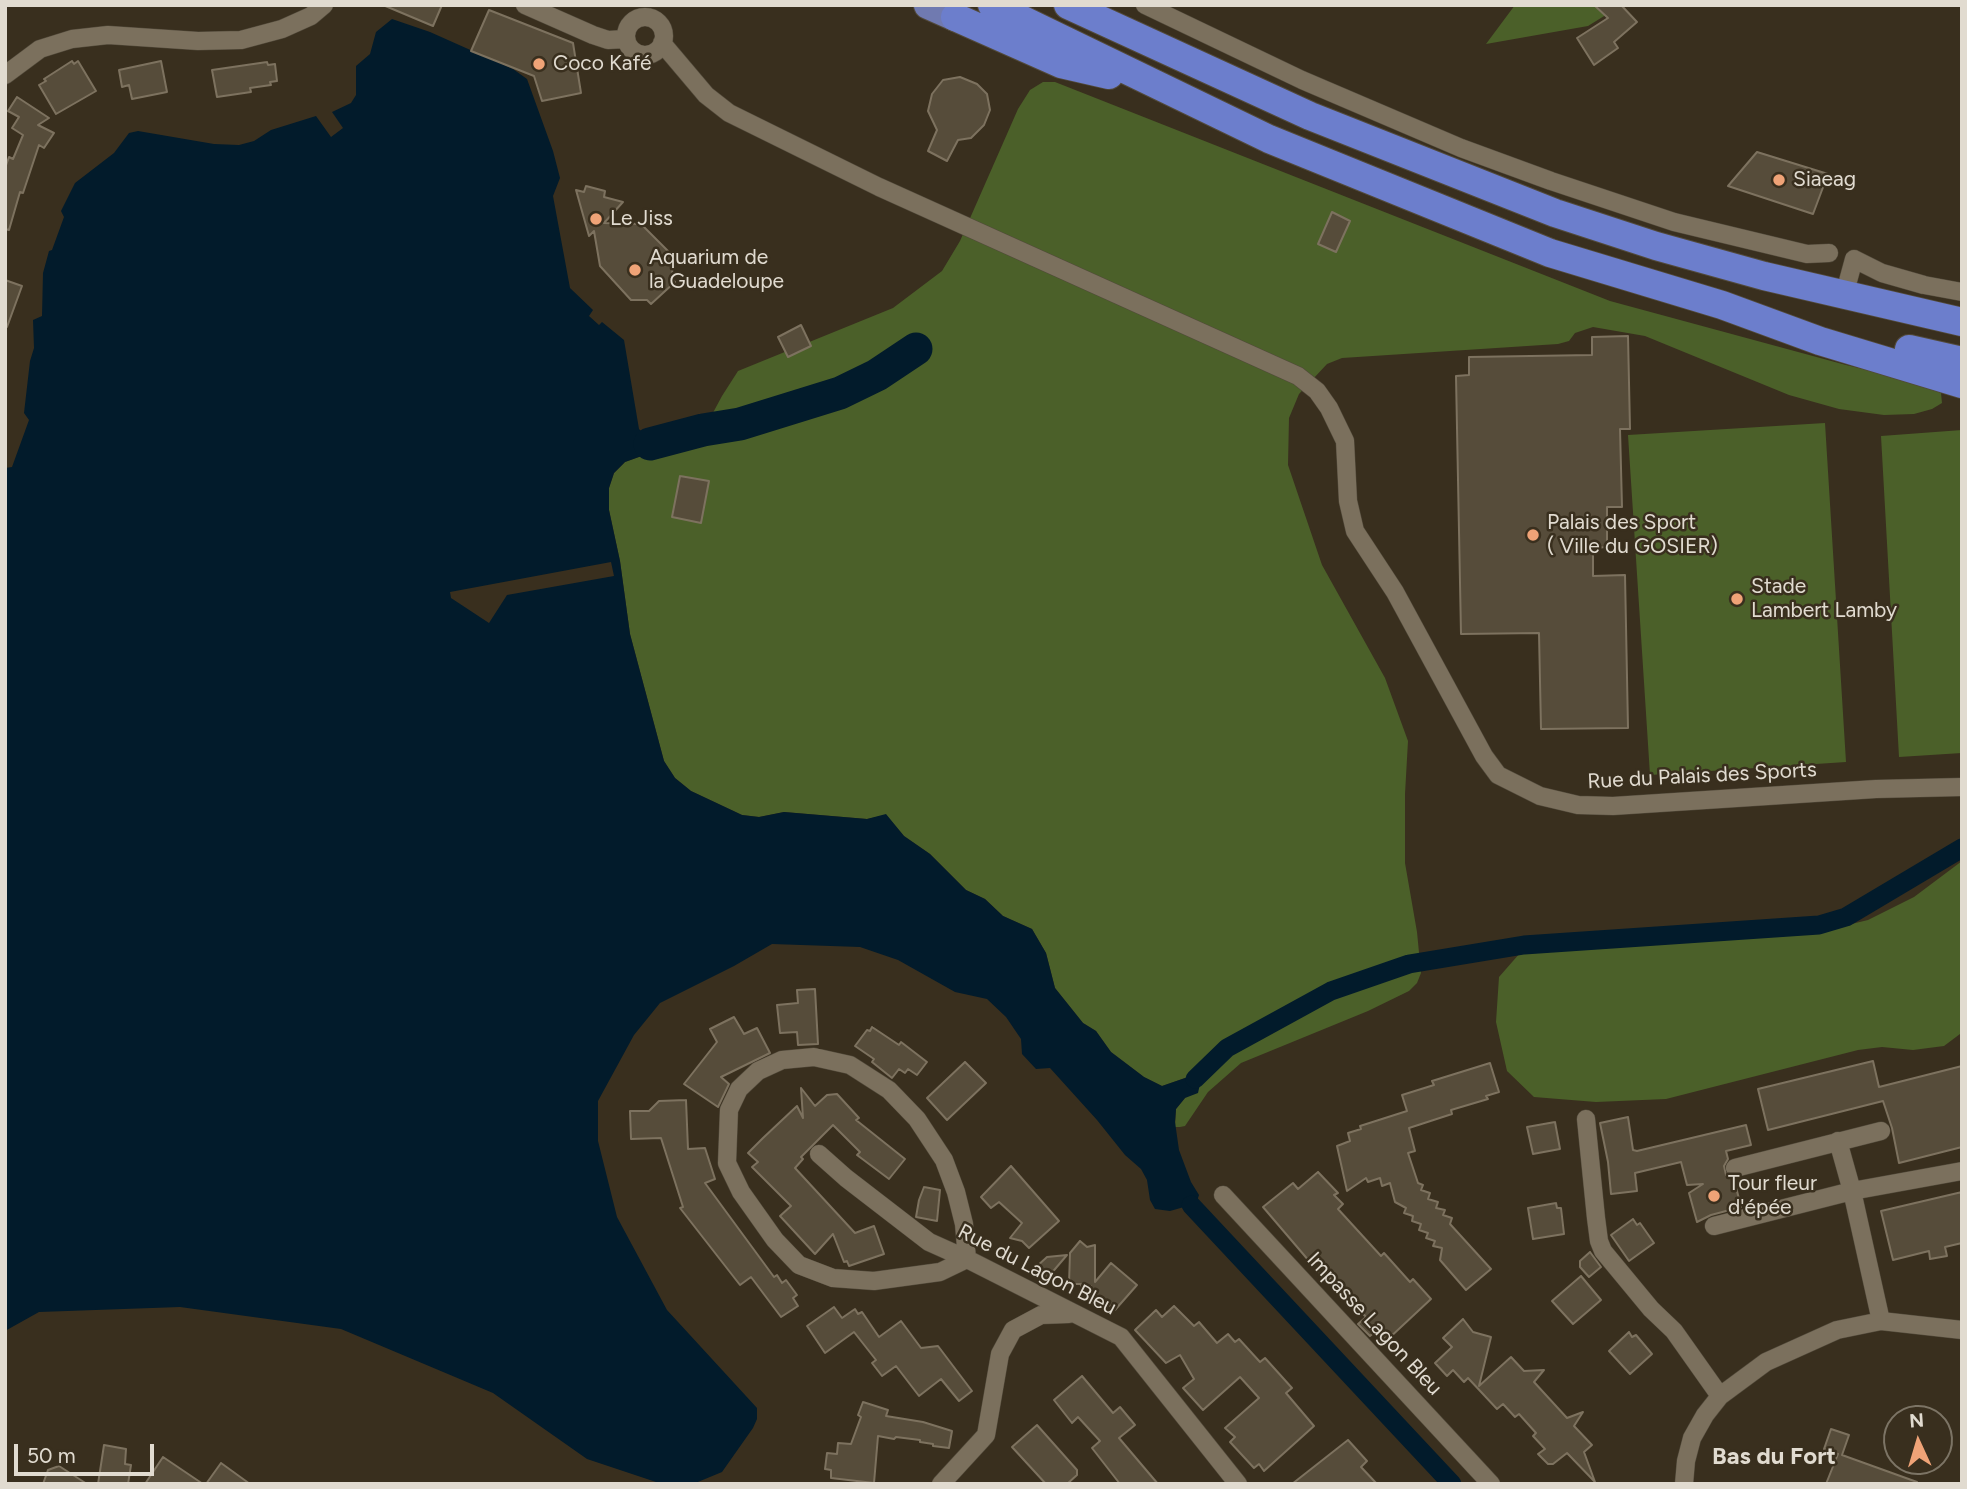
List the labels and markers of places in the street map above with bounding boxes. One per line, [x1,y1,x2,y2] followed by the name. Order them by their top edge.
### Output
[553,51,652,77] place label: Coco Kafé
[531,56,547,72] marker: Coco Kafé
[1793,167,1856,193] place label: Siaeag
[1771,172,1787,188] marker: Siaeag
[610,206,673,232] place label: Le Jiss
[588,211,604,227] marker: Le Jiss
[649,245,784,295] place label: Aquarium de la Guadeloupe
[627,262,643,278] marker: Aquarium de la Guadeloupe
[1547,510,1718,560] place label: Palais des Sport ( Ville du GOSIER)
[1525,527,1541,543] marker: Palais des Sport ( Ville du GOSIER)
[1751,574,1897,624] place label: Stade Lambert Lamby
[1729,591,1745,607] marker: Stade Lambert Lamby
[1728,1171,1817,1221] place label: Tour fleur d'épée
[1706,1188,1722,1204] marker: Tour fleur d'épée

